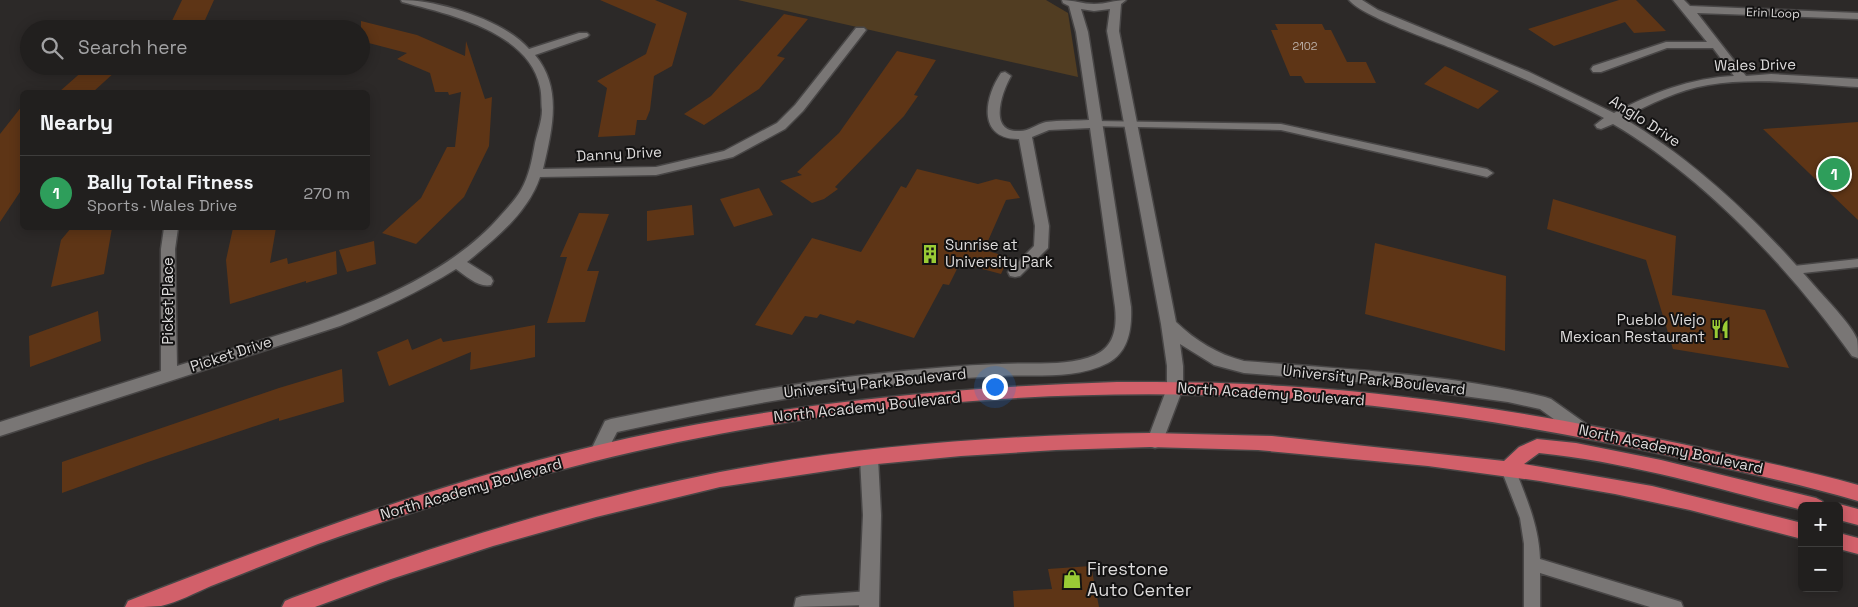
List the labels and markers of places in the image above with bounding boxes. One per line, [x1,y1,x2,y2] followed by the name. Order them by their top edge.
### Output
[1818,155,1850,193] pin: 1
[945,235,1053,271] place label: Sunrise at University Park
[919,243,941,265] building icon: Sunrise at University Park
[1560,310,1705,346] place label: Pueblo Viejo Mexican Restaurant
[1709,318,1731,340] restaurant icon: Pueblo Viejo Mexican Restaurant
[1087,557,1192,601] place label: Firestone Auto Center
[1061,568,1083,590] shop icon: Firestone Auto Center

